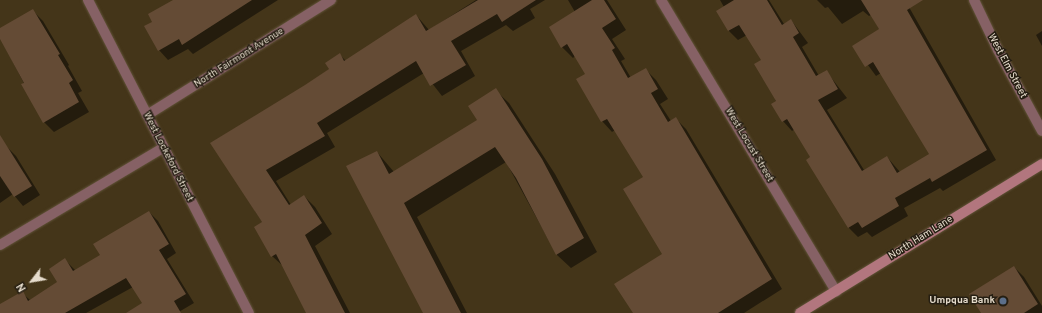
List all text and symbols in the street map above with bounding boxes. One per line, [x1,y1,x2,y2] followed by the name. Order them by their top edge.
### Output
[192,25,286,91] street label: North Fairmont Avenue
[985,32,1029,100] street label: West Elm Street
[722,106,776,184] street label: West Locust Street
[140,110,196,204] street label: West Lockeford Street
[887,213,955,263] street label: North Ham Lane
[12,261,52,301] north arrow
[14,280,30,294] text: N
[929,295,995,307] place label: Umpqua Bank
[998,296,1008,306] marker: Umpqua Bank

